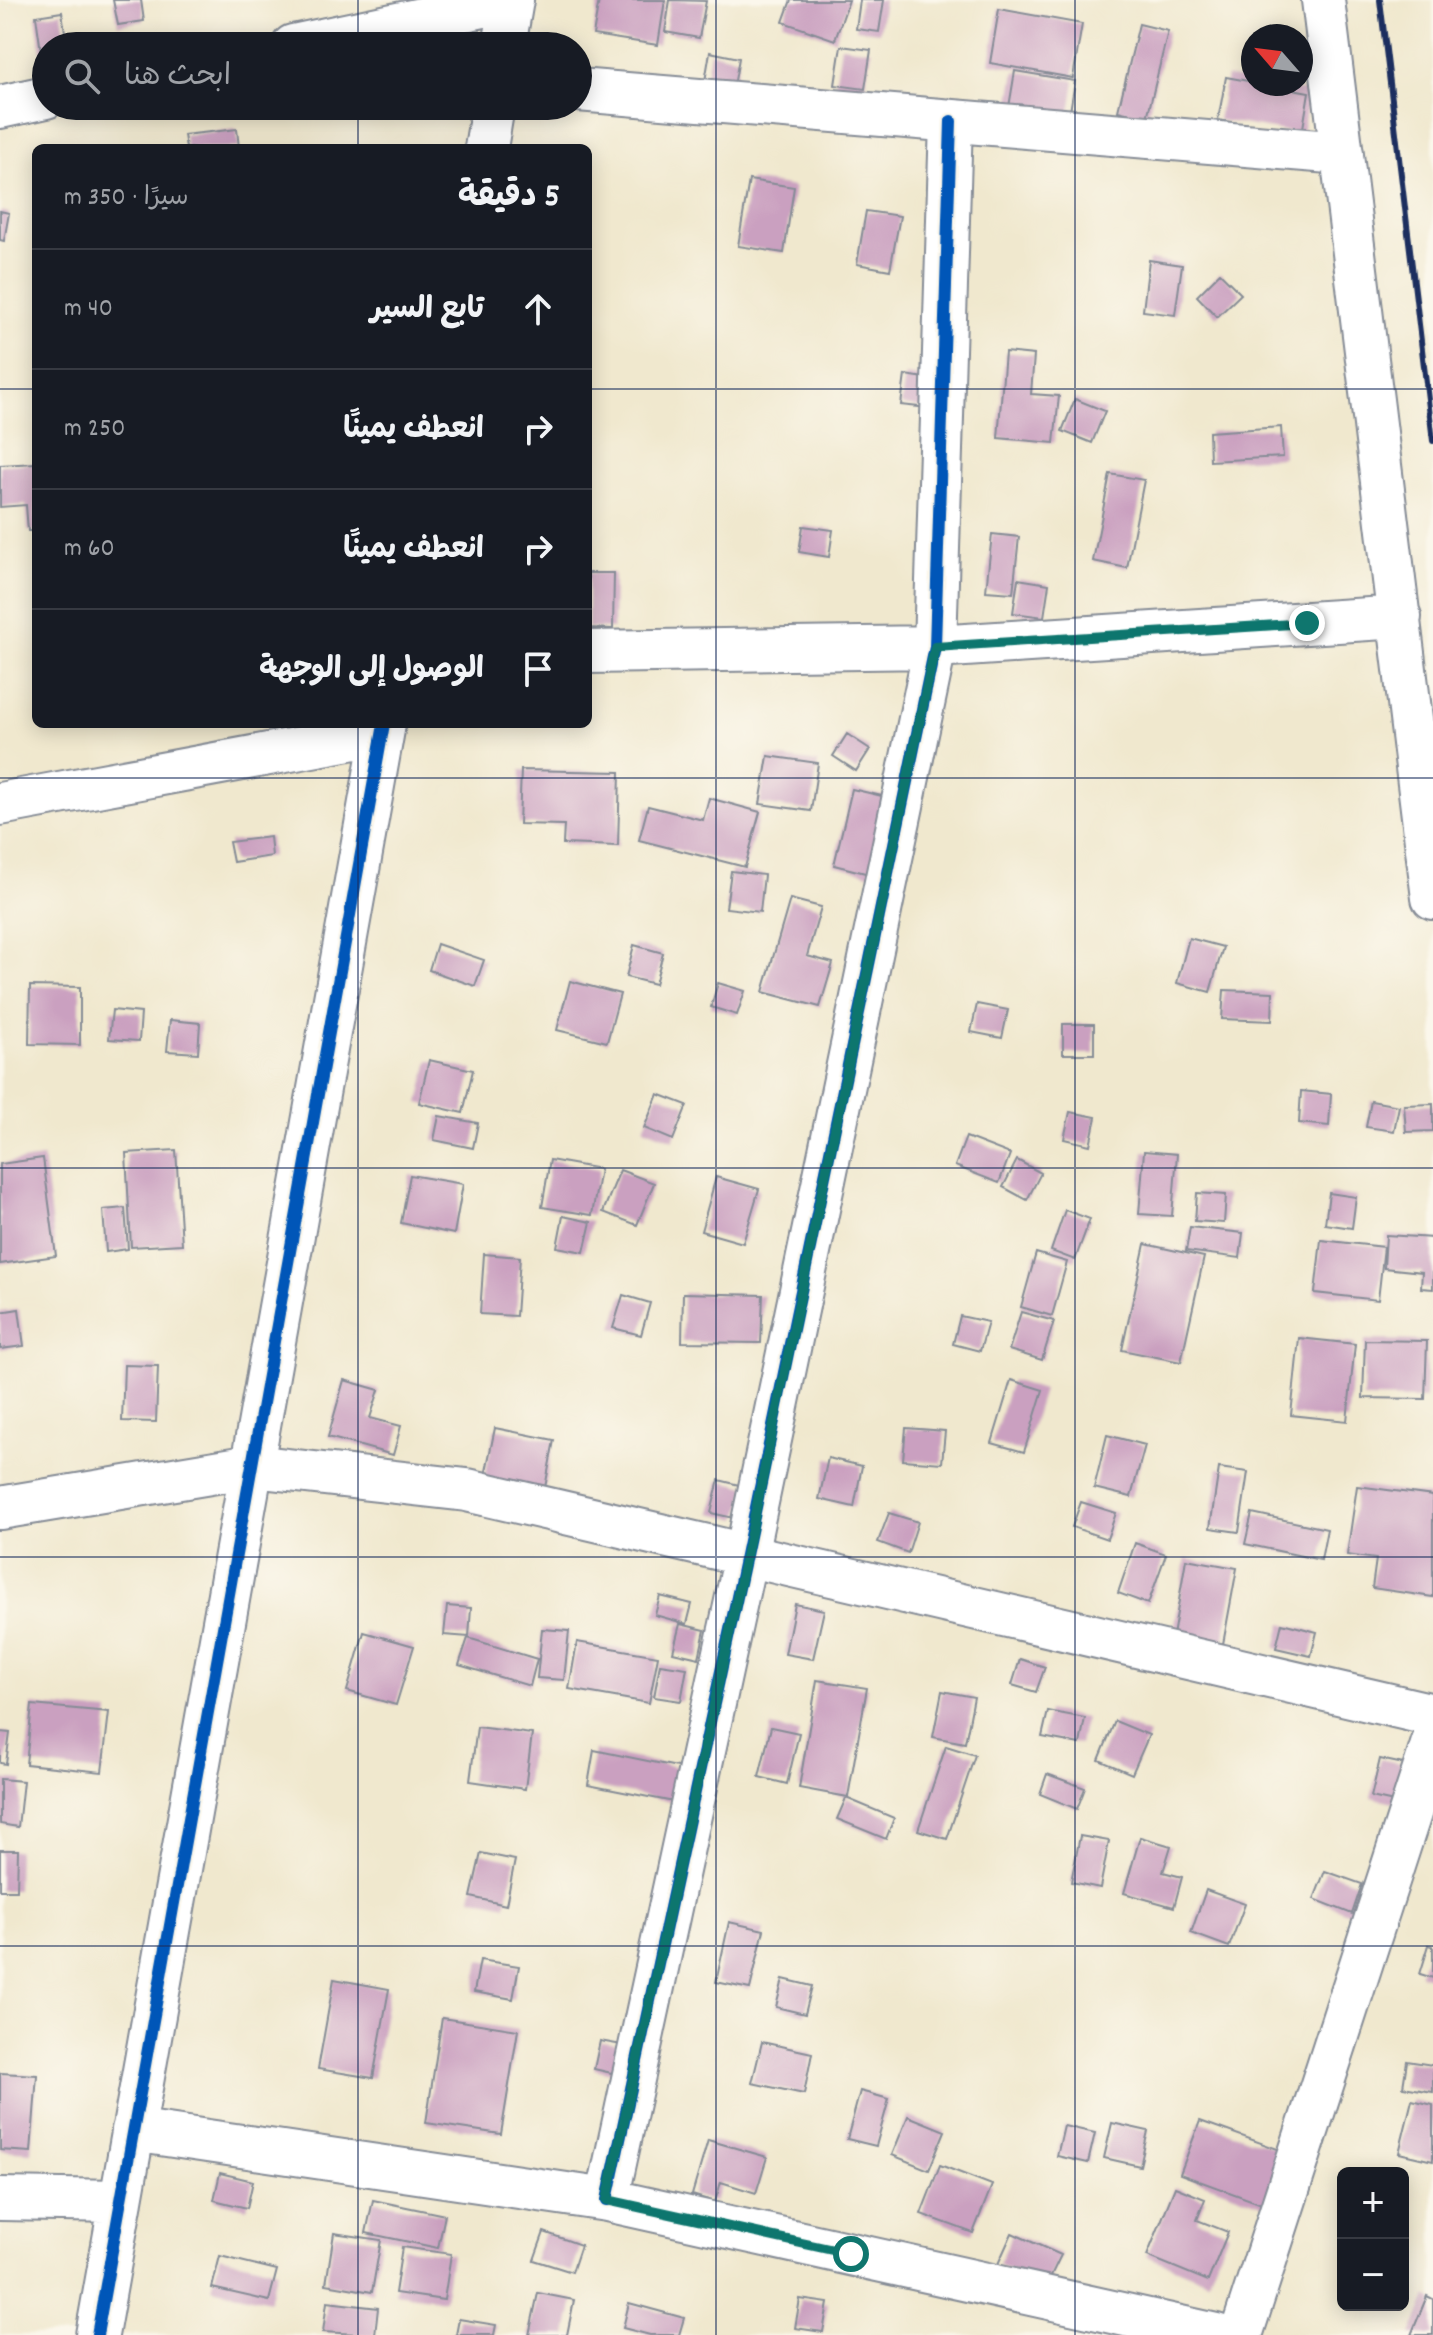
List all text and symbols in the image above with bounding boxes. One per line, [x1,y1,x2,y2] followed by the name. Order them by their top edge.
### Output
[1241,24,1313,96] north arrow
[32,32,592,120] search box
[60,54,104,98] icon: search
[124,57,231,100] text: ابحث هنا
[458,174,560,223] text: 5 دقيقة
[64,180,189,217] text: سيرًا · 350 m
[516,287,560,331] icon: ahead
[370,290,484,333] text: تابع السير
[64,291,113,328] text: 40 m
[516,407,560,451] icon: right
[343,410,484,453] text: انعطف يمينًا
[64,411,125,448] text: 250 m
[516,527,560,571] icon: right
[343,530,484,573] text: انعطف يمينًا
[64,531,115,568] text: 60 m
[1289,605,1325,641] route end
[516,647,560,691] icon: arrive
[259,650,484,693] text: الوصول إلى الوجهة
[1337,2167,1409,2311] map controls
[1337,2167,1409,2239] button: +
[833,2236,869,2272] route start
[1337,2239,1409,2311] button: −

